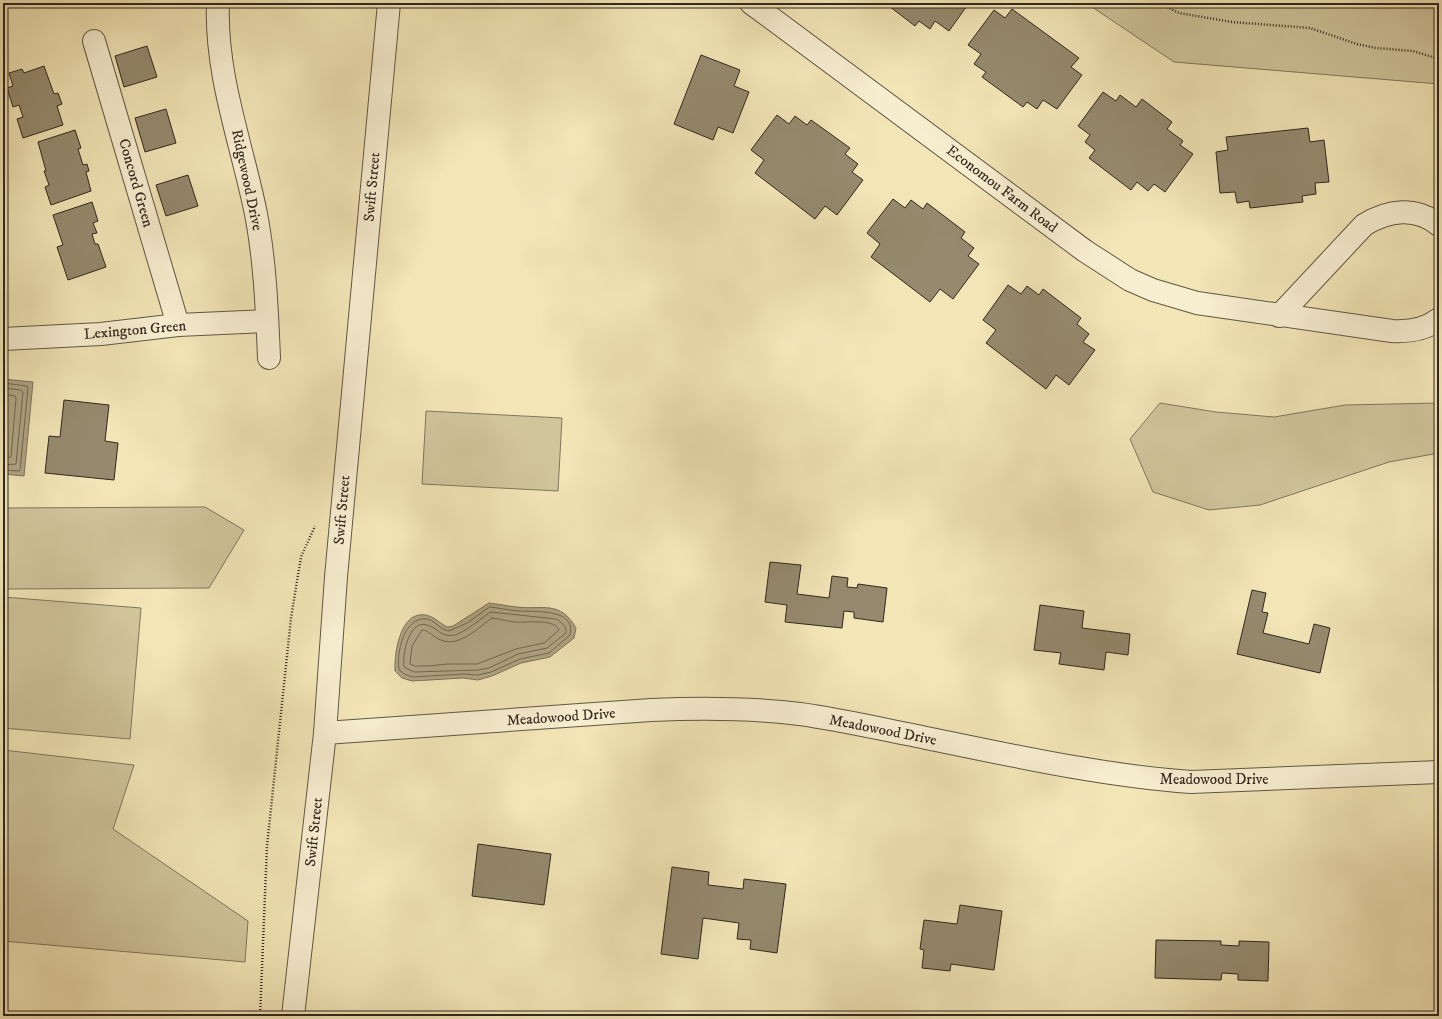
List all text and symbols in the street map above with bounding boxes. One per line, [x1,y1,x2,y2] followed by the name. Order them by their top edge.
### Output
[227,128,267,232] street label: Ridgewood Drive
[114,136,158,230] street label: Concord Green
[942,141,1062,237] street label: Economou Farm Road
[360,151,385,222] street label: Swift Street
[83,316,187,344] street label: Lexington Green
[330,474,355,545] street label: Swift Street
[506,704,616,730] street label: Meadowood Drive
[828,710,938,750] street label: Meadowood Drive
[1159,770,1269,789] street label: Meadowood Drive
[301,796,327,868] street label: Swift Street

